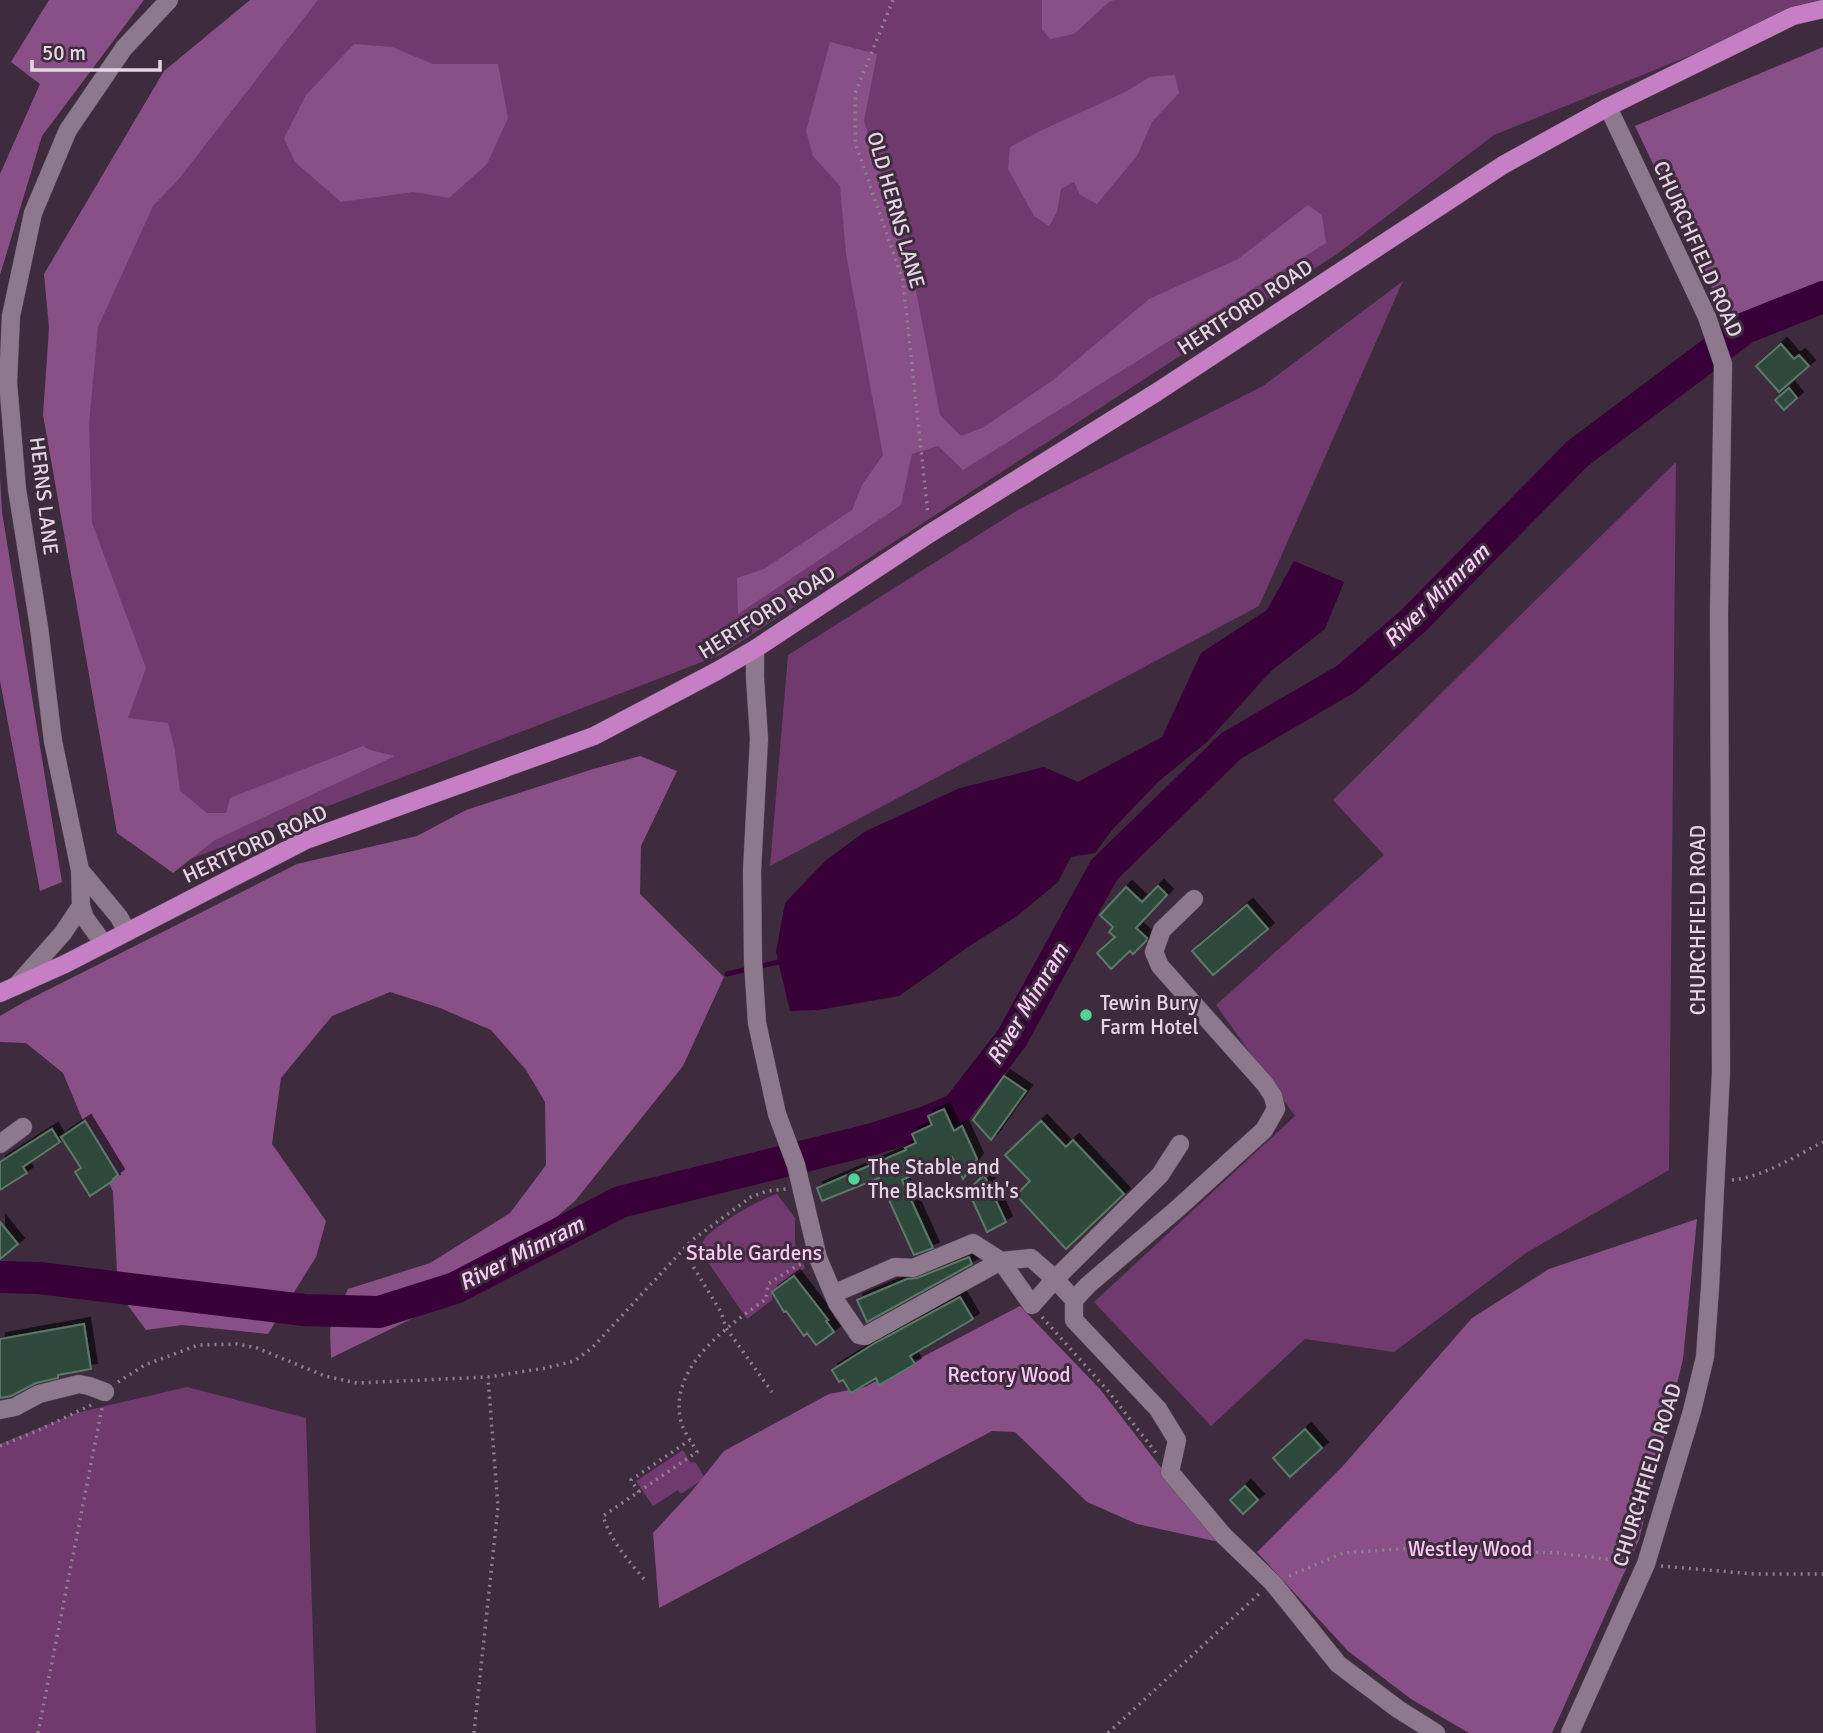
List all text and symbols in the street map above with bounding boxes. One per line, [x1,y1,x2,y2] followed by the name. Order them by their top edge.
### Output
[32,28,159,72] scale bar
[42,40,86,66] text: 50 m
[861,129,931,291] street label: OLD HERNS LANE
[1647,157,1749,341] street label: CHURCHFIELD ROAD
[1172,253,1318,361] street label: HERTFORD ROAD
[24,435,64,557] street label: HERNS LANE
[1377,537,1496,653] water label: River Mimram
[694,559,840,665] street label: HERTFORD ROAD
[179,799,331,889] street label: HERTFORD ROAD
[1685,825,1711,1015] street label: CHURCHFIELD ROAD
[980,938,1075,1070] water label: River Mimram
[1100,990,1199,1040] place label: Tewin Bury Farm Hotel
[1078,1007,1094,1023] marker: Tewin Bury Farm Hotel
[868,1154,1019,1204] place label: The Stable and The Blacksmith's
[846,1171,862,1187] marker: The Stable and The Blacksmith's
[454,1209,589,1297] water label: River Mimram
[686,1240,822,1266] park label: Stable Gardens
[947,1362,1071,1388] park label: Rectory Wood
[1607,1380,1687,1570] street label: CHURCHFIELD ROAD
[1408,1536,1532,1562] park label: Westley Wood

